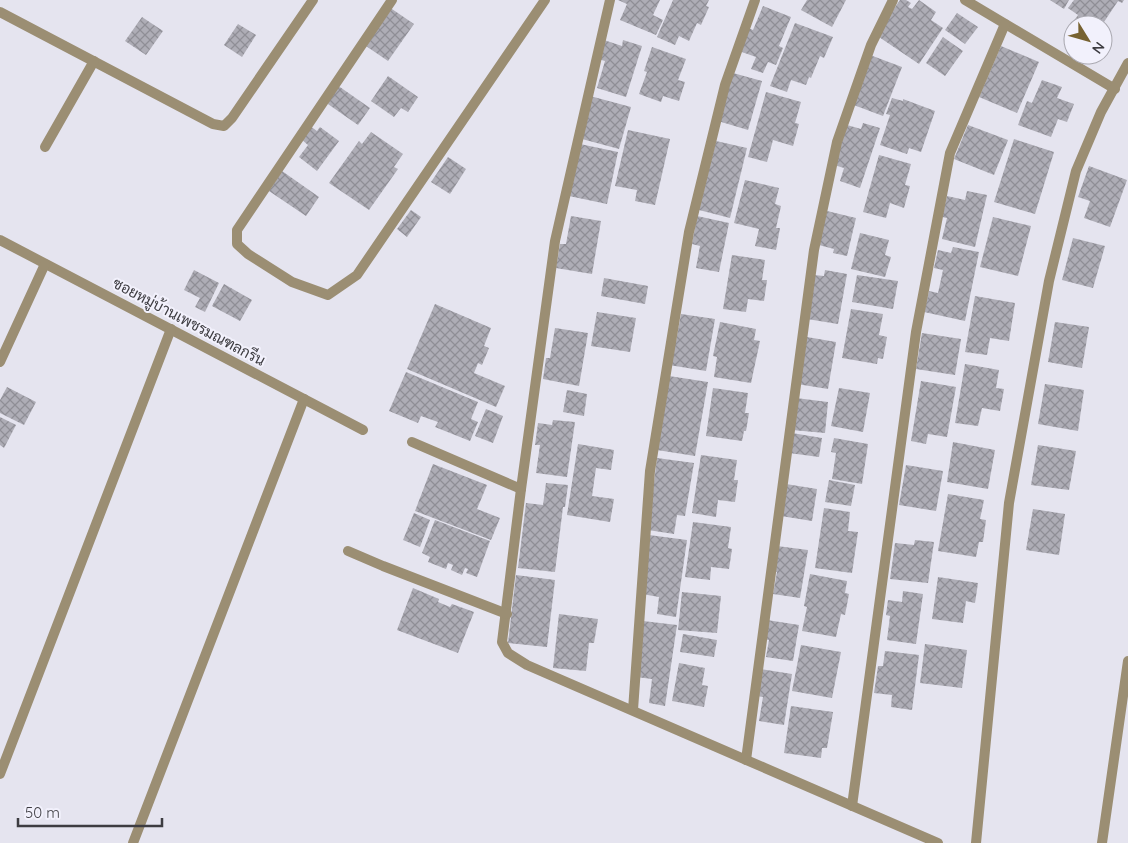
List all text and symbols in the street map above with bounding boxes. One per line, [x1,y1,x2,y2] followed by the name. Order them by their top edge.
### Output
[1063,15,1113,65] north arrow
[1088,38,1109,57] text: N
[109,273,269,371] street label: ซอยหมู่บ้านเพชรมณฑลกรีน
[18,796,161,828] scale bar
[25,803,60,822] text: 50 m

